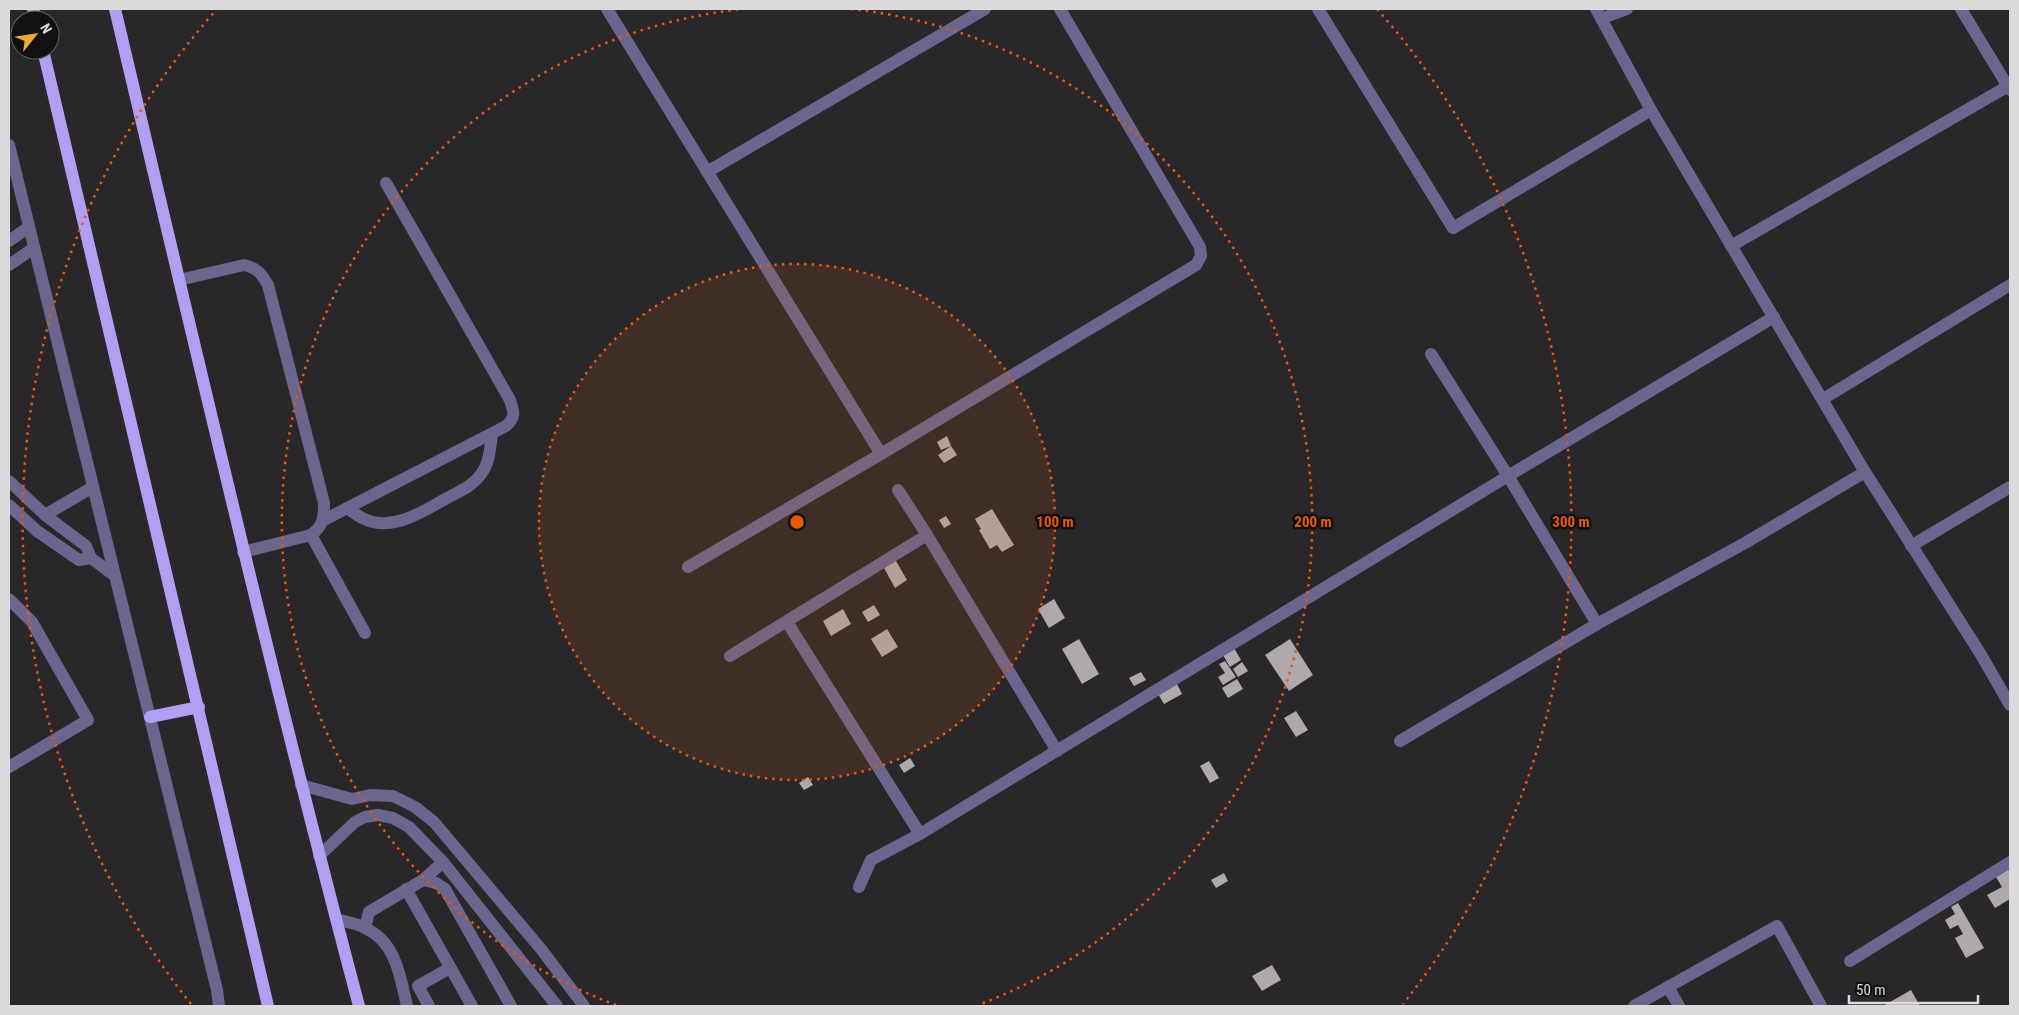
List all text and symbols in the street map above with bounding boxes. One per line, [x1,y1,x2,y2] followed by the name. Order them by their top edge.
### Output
[10,10,60,60] north arrow
[37,21,55,36] text: N
[788,513,806,531] centre of rings
[1036,513,1074,531] text: 100 m
[1294,513,1332,531] text: 200 m
[1552,513,1590,531] text: 300 m
[1849,972,1978,1004] scale bar
[1856,981,1886,999] text: 50 m

